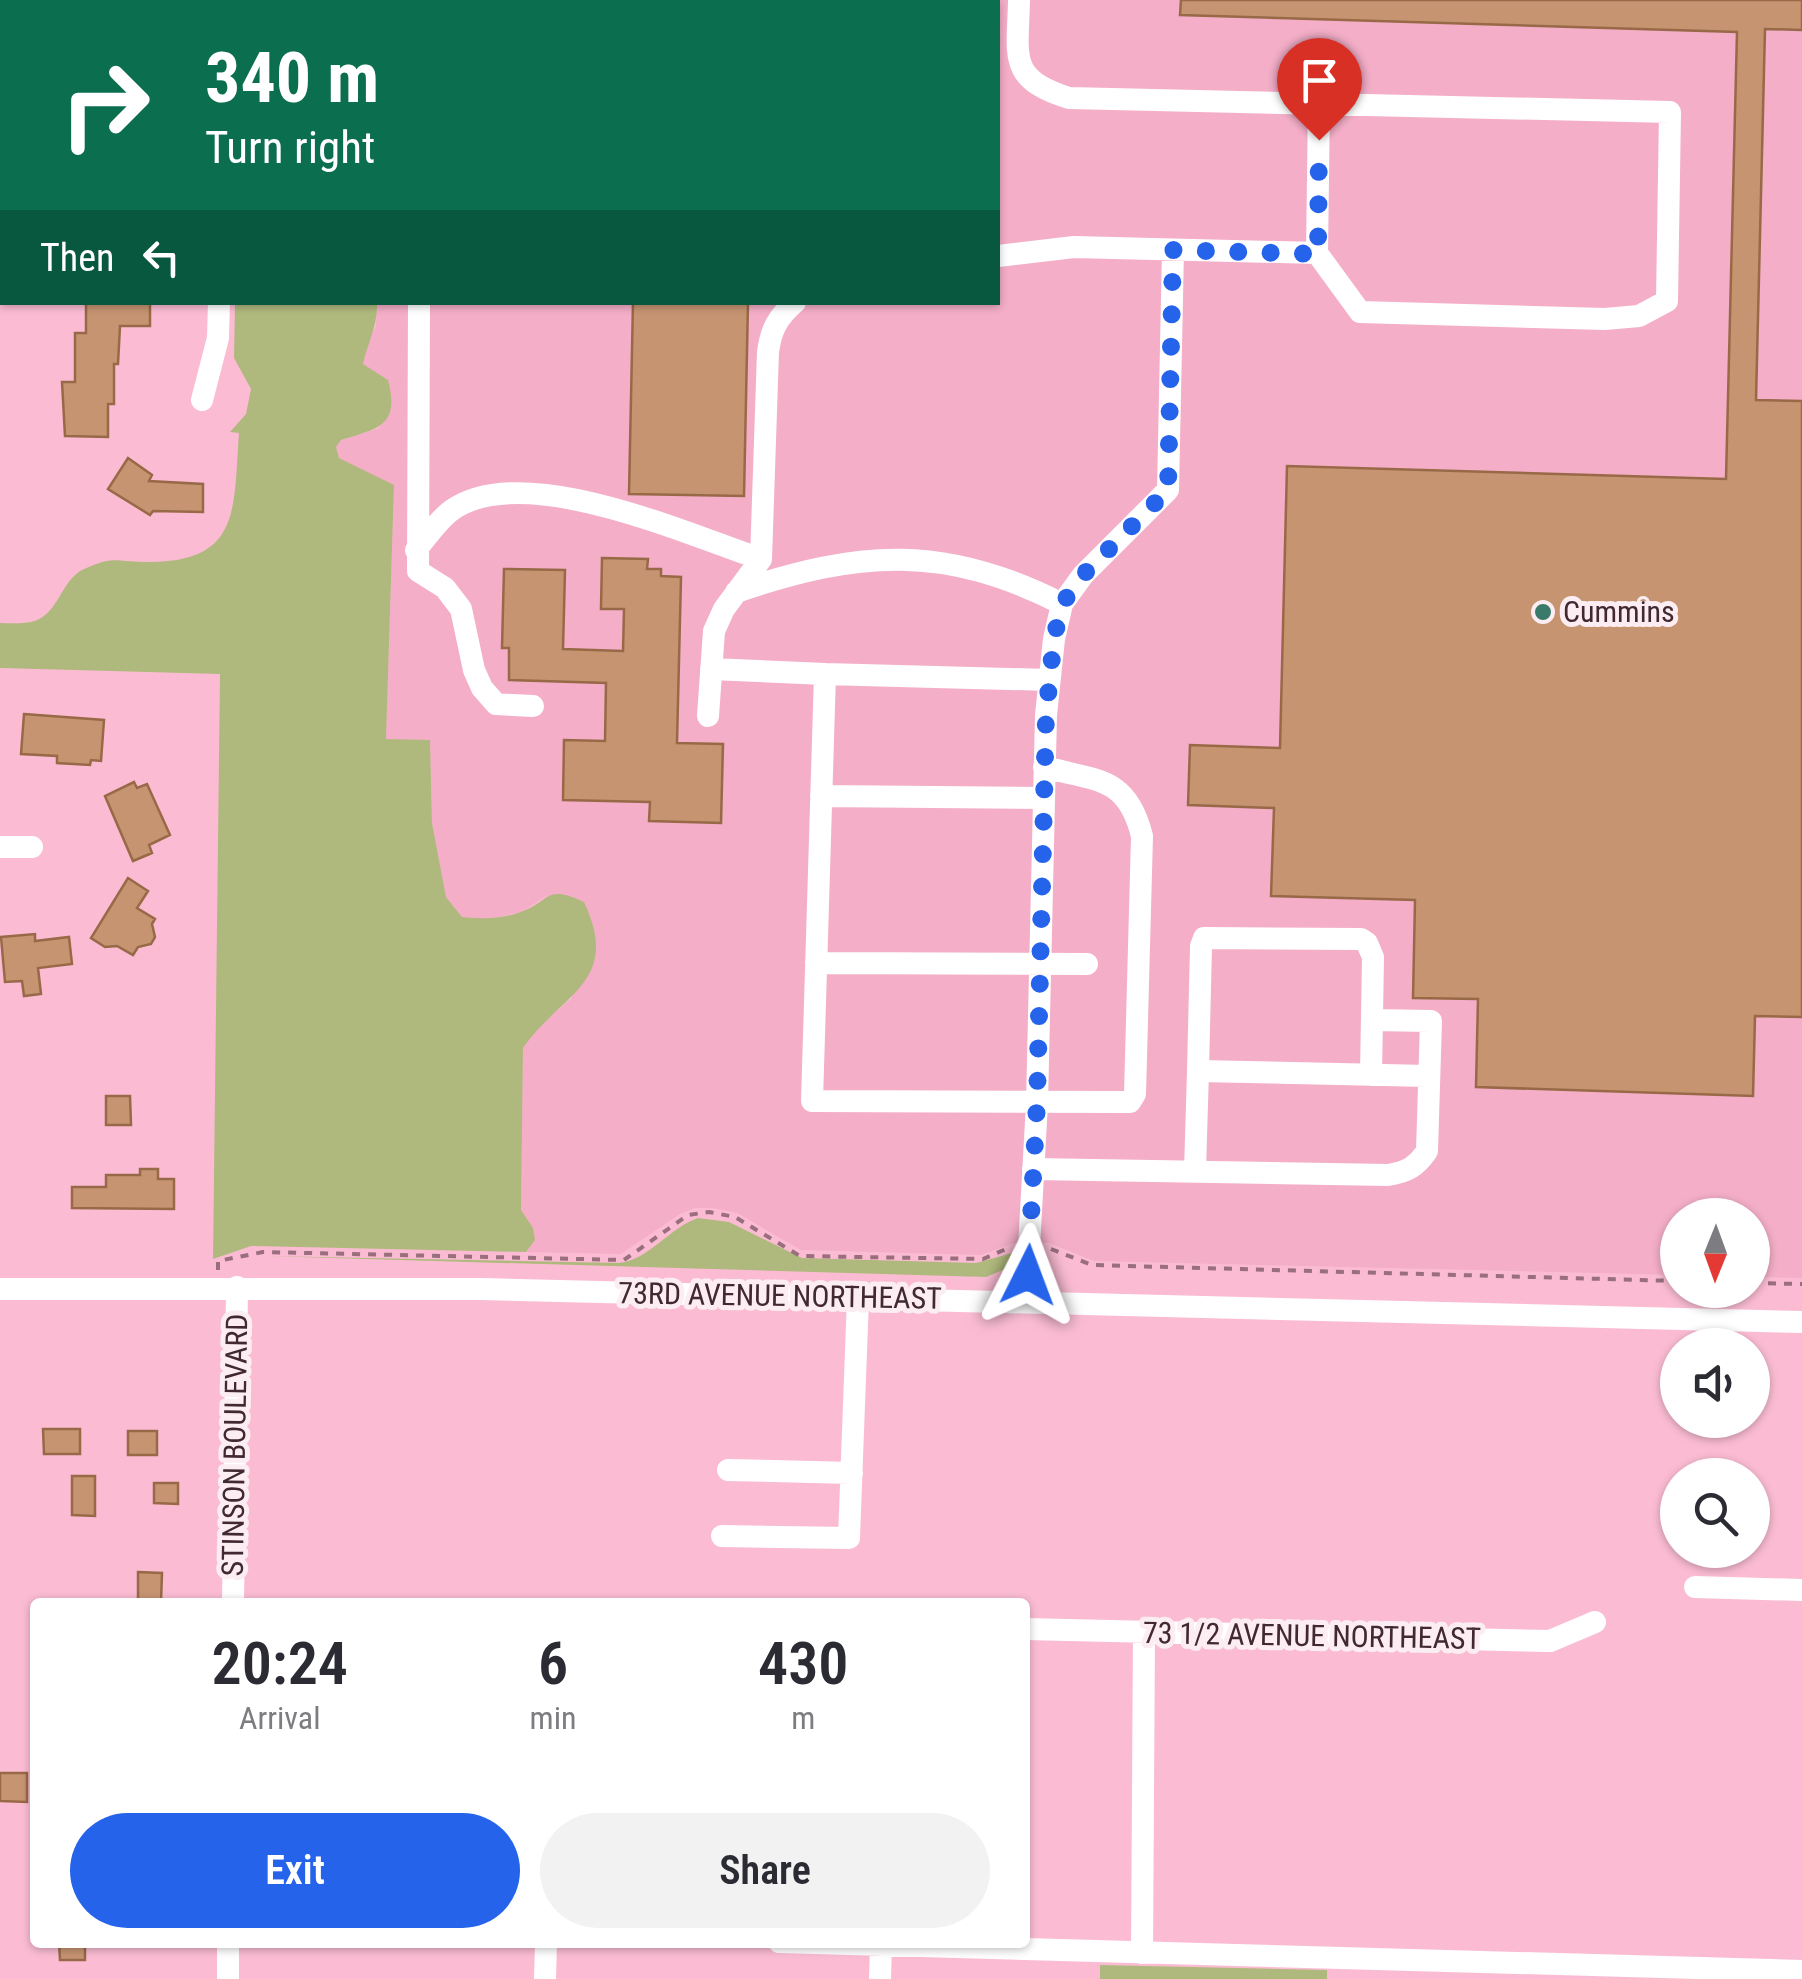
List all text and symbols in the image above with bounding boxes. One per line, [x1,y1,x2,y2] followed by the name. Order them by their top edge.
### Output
[205,37,379,119] text: 340 m
[1277,38,1362,141] pin
[40,40,170,170] icon: right
[1292,53,1347,108] icon: arrive
[205,121,375,174] text: Turn right
[134,230,189,285] icon: left
[40,236,114,280] text: Then
[1563,594,1675,629] place label: Cummins
[1532,601,1554,623] marker: Cummins
[1660,1198,1770,1308] north arrow
[1660,1198,1770,1568] map controls
[976,1223,1080,1327] position arrow
[618,1275,942,1316] street label: 73RD AVENUE NORTHEAST
[215,1313,254,1577] street label: STINSON BOULEVARD
[1660,1328,1770,1438] button: sound
[1660,1458,1770,1568] button: search
[1143,1615,1481,1656] street label: 73 1/2 AVENUE NORTHEAST
[211,1628,348,1699] text: 20:24
[538,1628,568,1699] text: 6
[758,1628,848,1699] text: 430
[239,1699,320,1737] text: Arrival
[530,1699,576,1737] text: min
[791,1699,815,1737] text: m
[70,1813,520,1928] button: Exit
[540,1813,990,1928] button: Share

